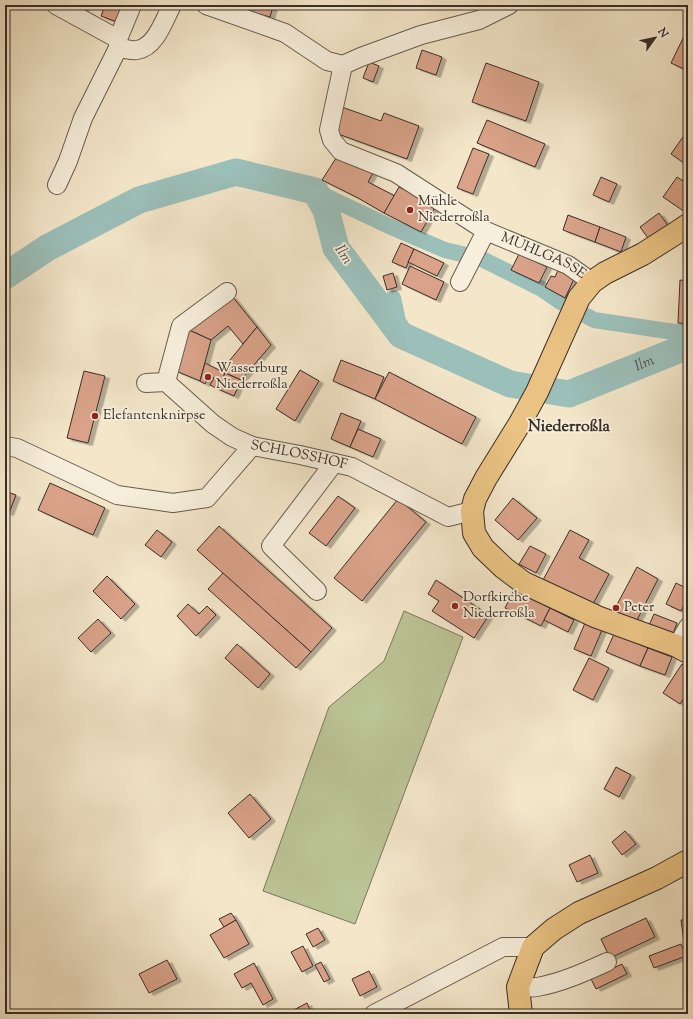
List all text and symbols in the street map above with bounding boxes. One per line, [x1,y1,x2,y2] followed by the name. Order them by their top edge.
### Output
[635,18,675,58] north arrow
[653,24,672,41] text: N
[418,192,490,228] place label: Mühle Niederroßla
[405,205,415,215] marker: Mühle Niederroßla
[498,228,590,285] street label: MÜHLGASSE
[329,241,357,269] water label: Ilm
[631,350,658,377] water label: Ilm
[216,359,288,395] place label: Wasserburg Niederroßla
[203,372,213,382] marker: Wasserburg Niederroßla
[103,406,206,426] place label: Elefantenknirpse
[90,411,100,421] marker: Elefantenknirpse
[528,416,611,439] district label: Niederroßla
[249,436,350,476] street label: SCHLOSSHOF
[463,588,535,624] place label: Dorfkirche Niederroßla
[624,598,655,618] place label: Peter
[450,601,460,611] marker: Dorfkirche Niederroßla
[611,603,621,613] marker: Peter

